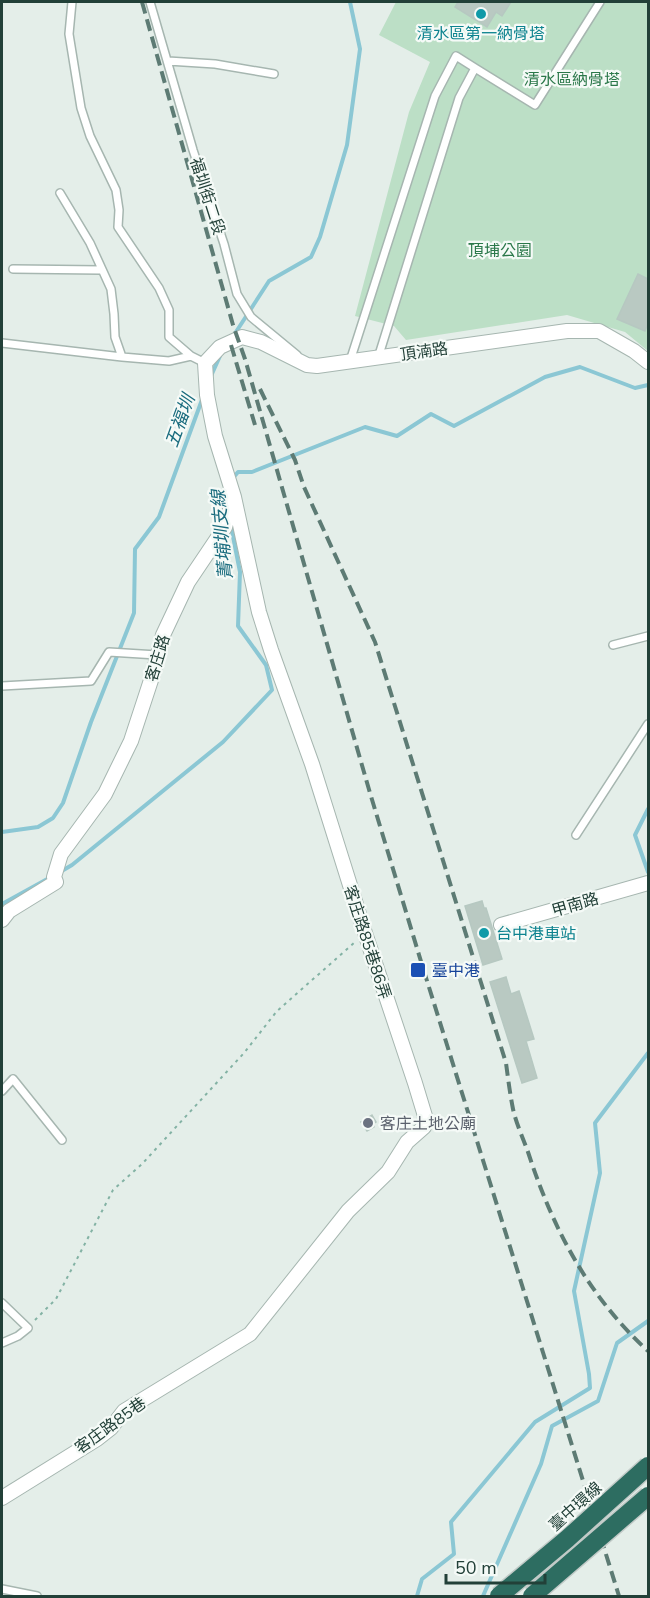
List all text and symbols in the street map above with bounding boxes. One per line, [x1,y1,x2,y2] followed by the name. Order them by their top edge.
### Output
[474,7,488,21] marker: 清水區第一納骨塔
[417,23,545,45] place label: 清水區第一納骨塔
[524,69,620,91] park label: 清水區納骨塔
[184,155,230,238] street label: 福圳街二段
[468,240,532,262] park label: 頂埔公園
[399,338,449,366] street label: 頂湳路
[159,389,202,450] water label: 五福圳
[206,487,238,581] water label: 菁埔圳支線
[140,632,175,684] street label: 客庄路
[338,883,396,1002] street label: 客庄路85巷86弄
[549,888,601,922] street label: 甲南路
[496,923,576,945] place label: 台中港車站
[477,926,491,940] marker: 台中港車站
[432,960,480,982] place label: 臺中港
[409,961,427,979] marker: 臺中港
[380,1113,476,1135] place label: 客庄土地公廟
[361,1116,375,1130] marker: 客庄土地公廟
[70,1392,151,1459] street label: 客庄路85巷
[545,1477,607,1536] street label: 臺中環線
[446,1547,545,1585] scale bar
[455,1556,497,1580] text: 50 m

